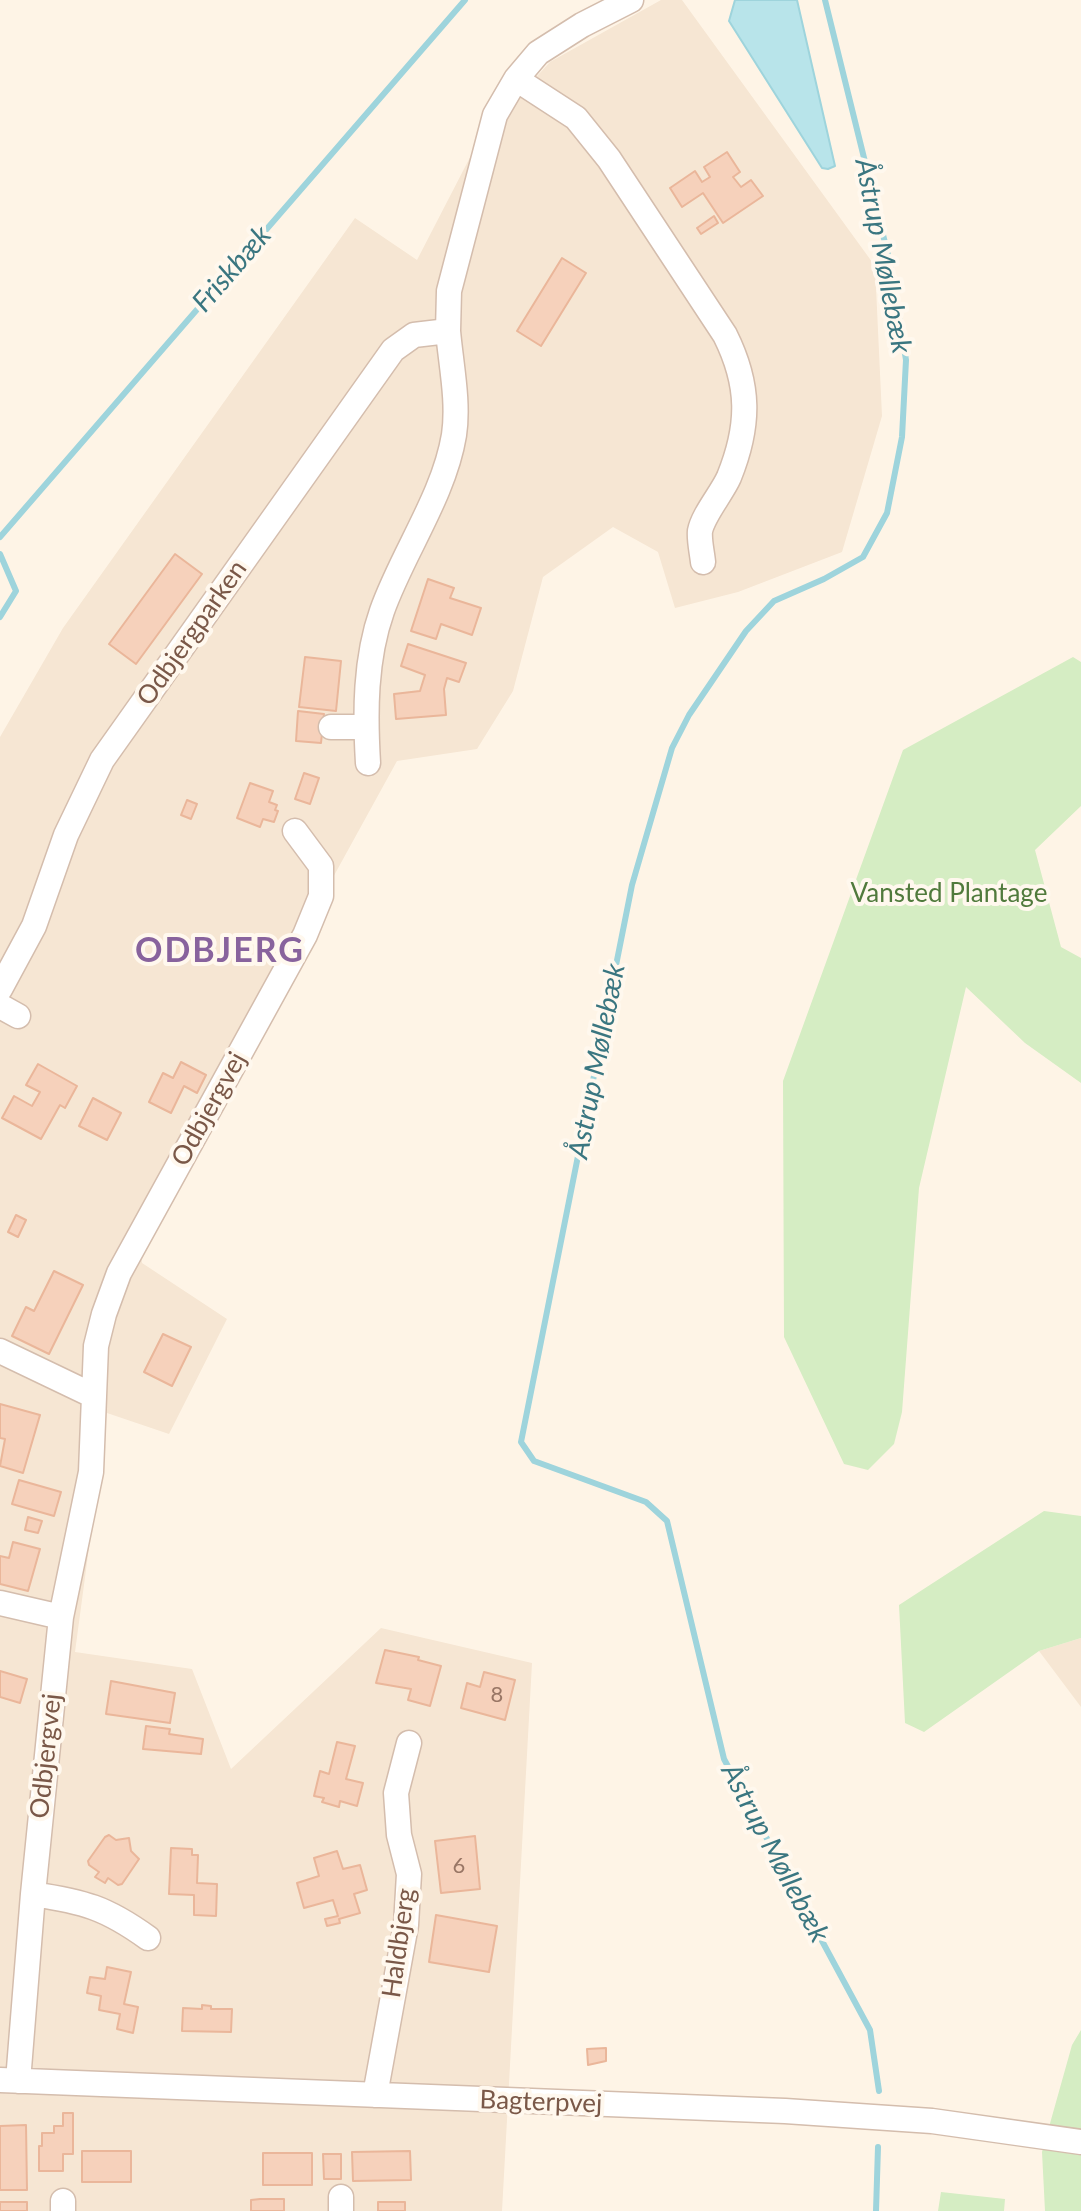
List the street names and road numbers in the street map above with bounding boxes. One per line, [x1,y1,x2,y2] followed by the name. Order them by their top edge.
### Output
[130,554,254,712] street label: Odbjergparken
[165,1047,253,1171] street label: Odbjergvej
[24,1692,68,1820] street label: Odbjergvej
[376,1886,422,2000] street label: Haldbjerg
[479,2084,603,2120] street label: Bagterpvej

